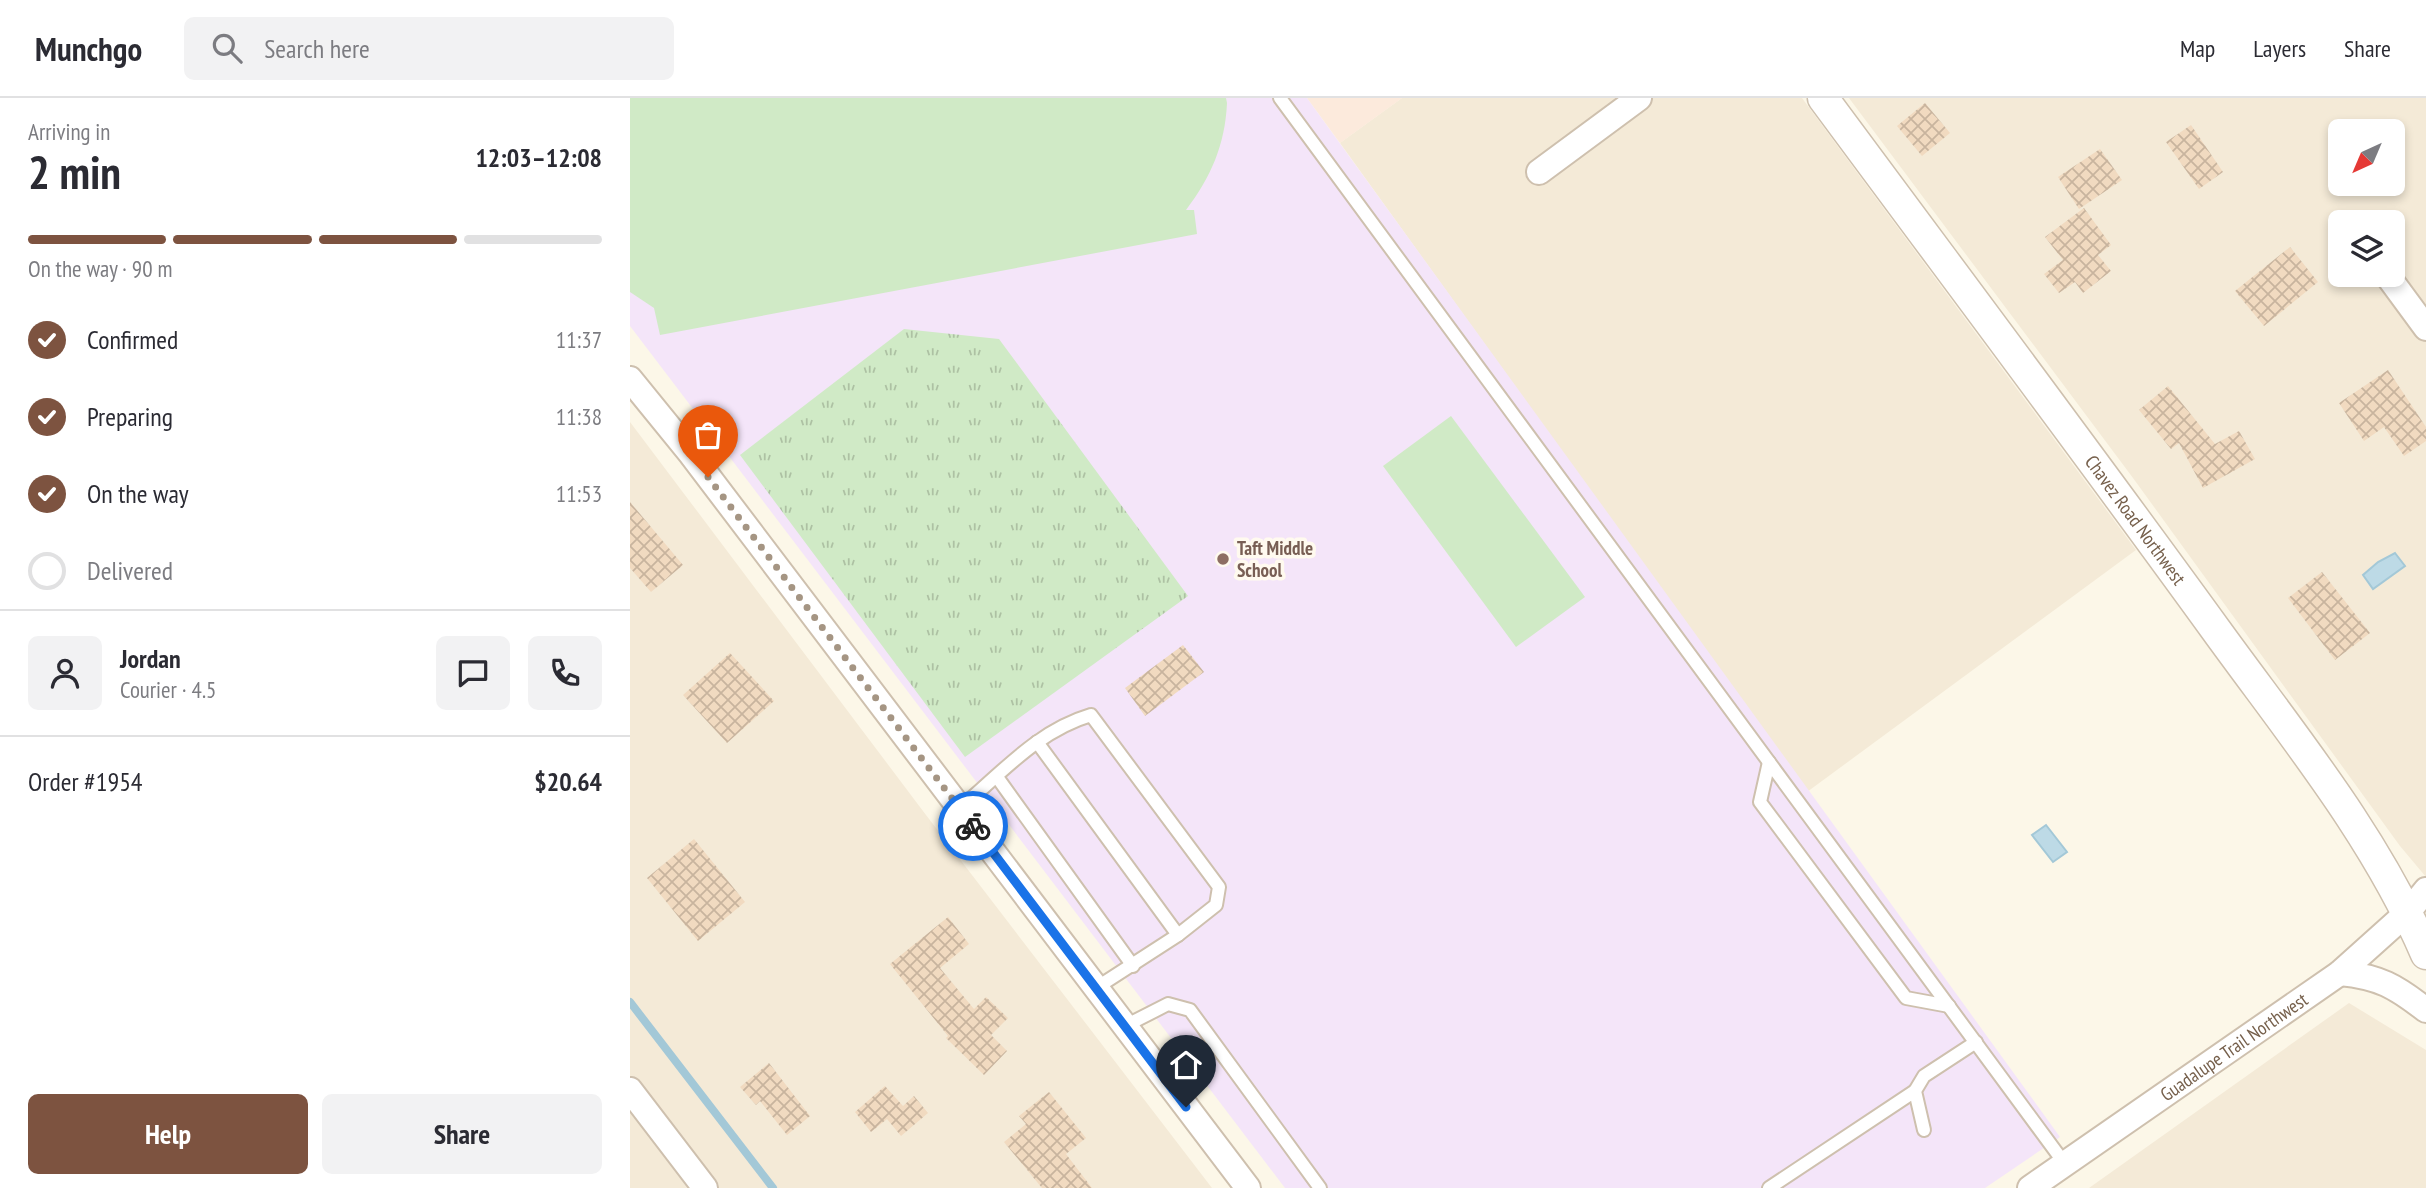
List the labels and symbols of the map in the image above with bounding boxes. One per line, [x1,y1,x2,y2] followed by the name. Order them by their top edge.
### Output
[2328,119,2404,196] north arrow
[678,405,738,477] pin
[2080,450,2192,590] street label: Chavez Road Northwest
[1237,536,1313,582] place label: Taft Middle School
[1215,551,1231,567] marker: Taft Middle School
[938,791,1008,861] courier
[2155,987,2313,1106] street label: Guadalupe Trail Northwest
[1156,1035,1216,1107] pin

